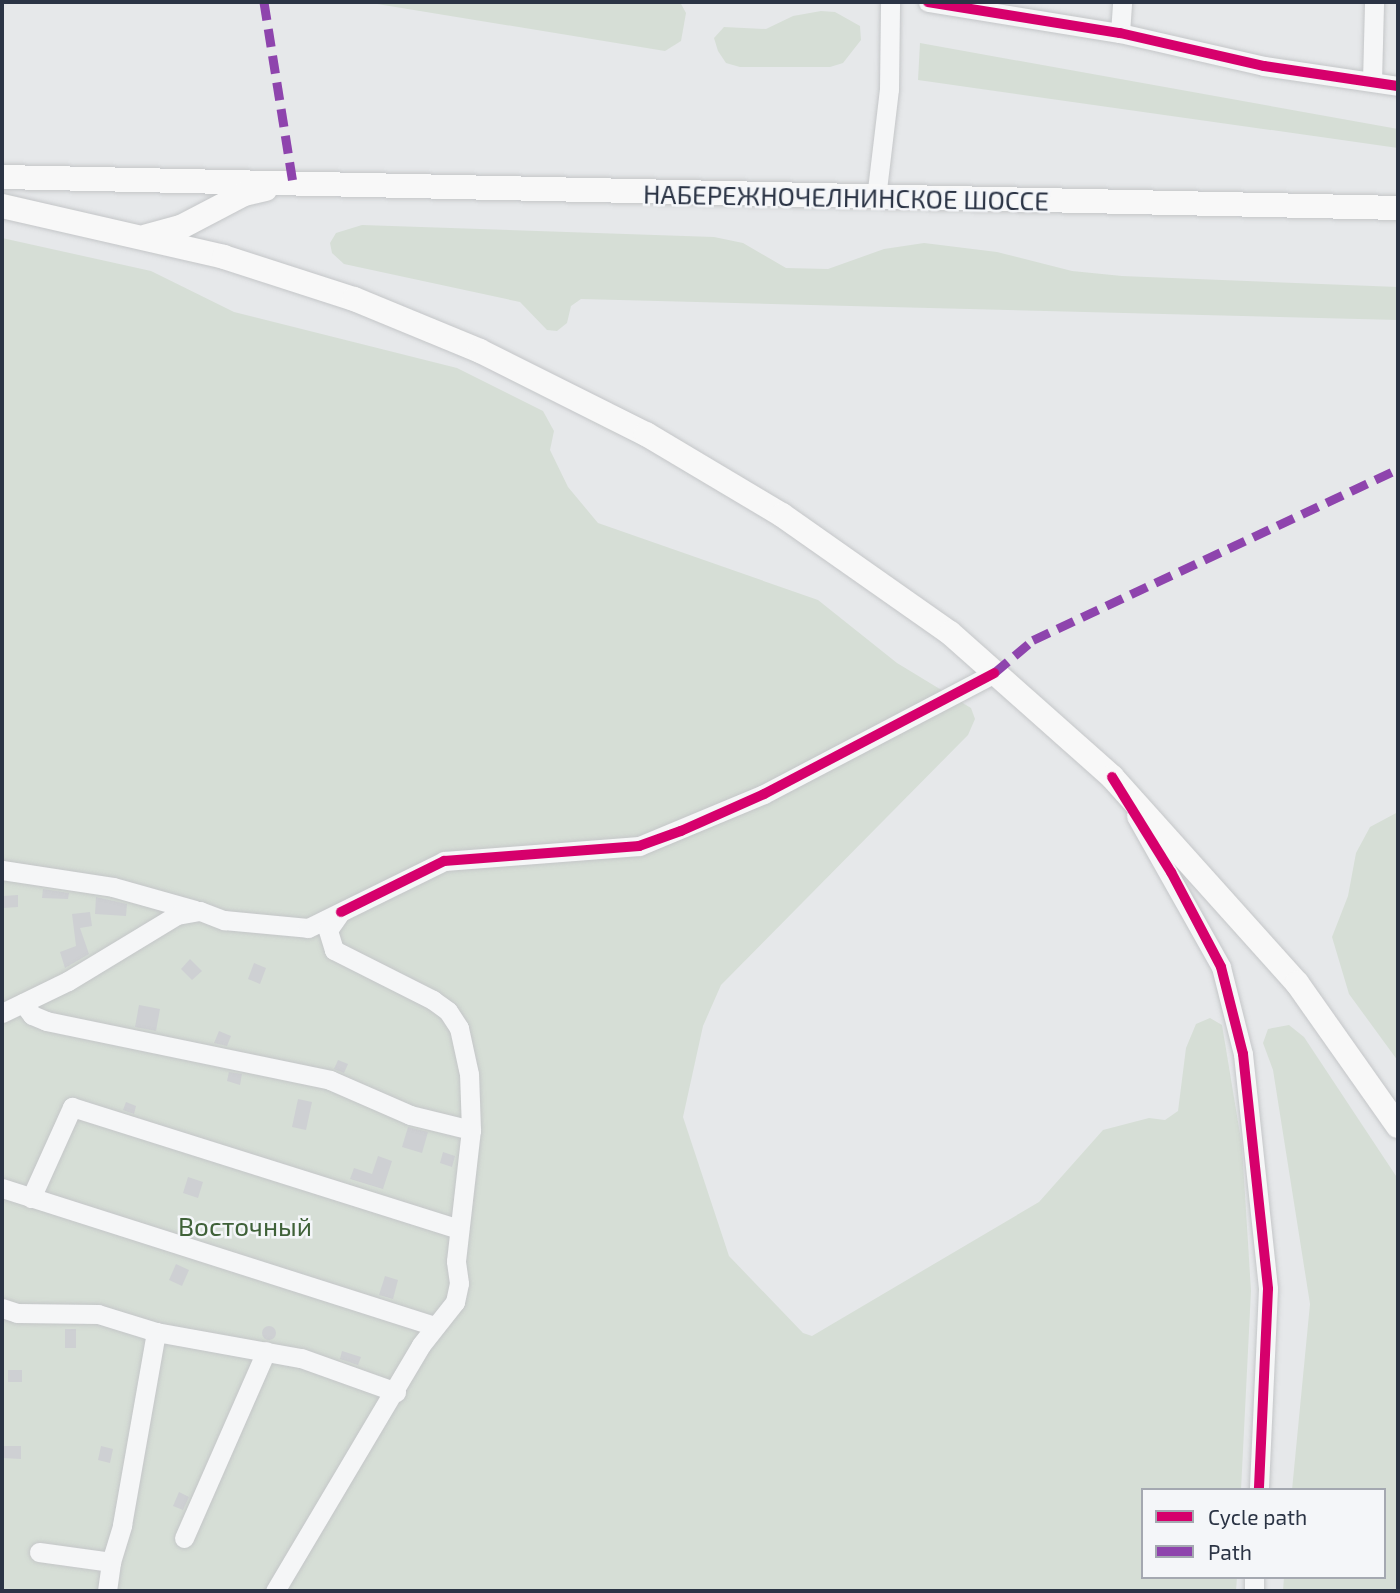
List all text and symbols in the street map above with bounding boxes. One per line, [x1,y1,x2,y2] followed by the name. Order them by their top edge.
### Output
[643,178,1049,216] street label: НАБЕРЕЖНОЧЕЛНИНСКОЕ ШОССЕ
[178,1210,312,1242] park label: Восточный
[1141,1488,1386,1579] legend
[1208,1504,1307,1529] text: Cycle path
[1208,1539,1252,1564] text: Path

